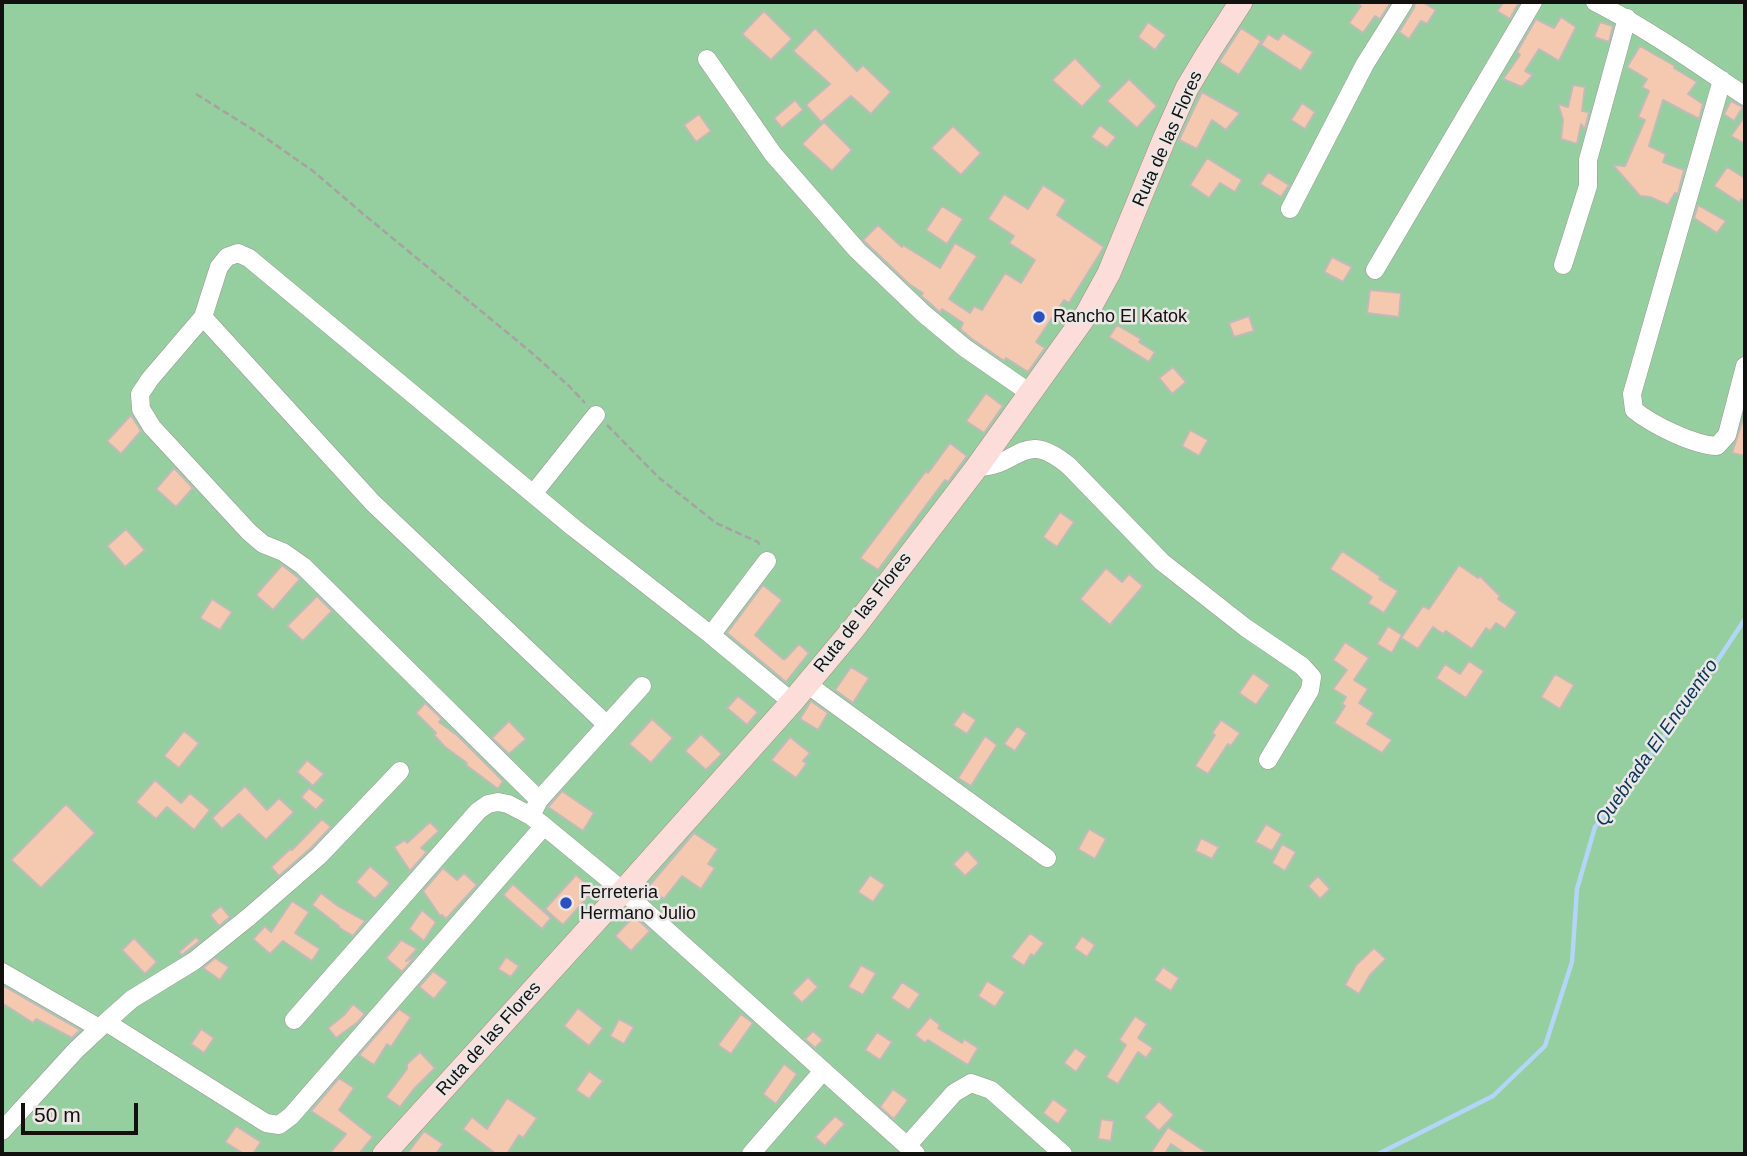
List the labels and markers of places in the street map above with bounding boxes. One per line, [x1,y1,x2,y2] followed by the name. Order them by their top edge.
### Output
[1053,306,1187,328] place label: Rancho El Katok
[1031,309,1047,325] marker: Rancho El Katok
[580,882,696,924] place label: Ferreteria Hermano Julio
[558,895,574,911] marker: Ferreteria Hermano Julio

